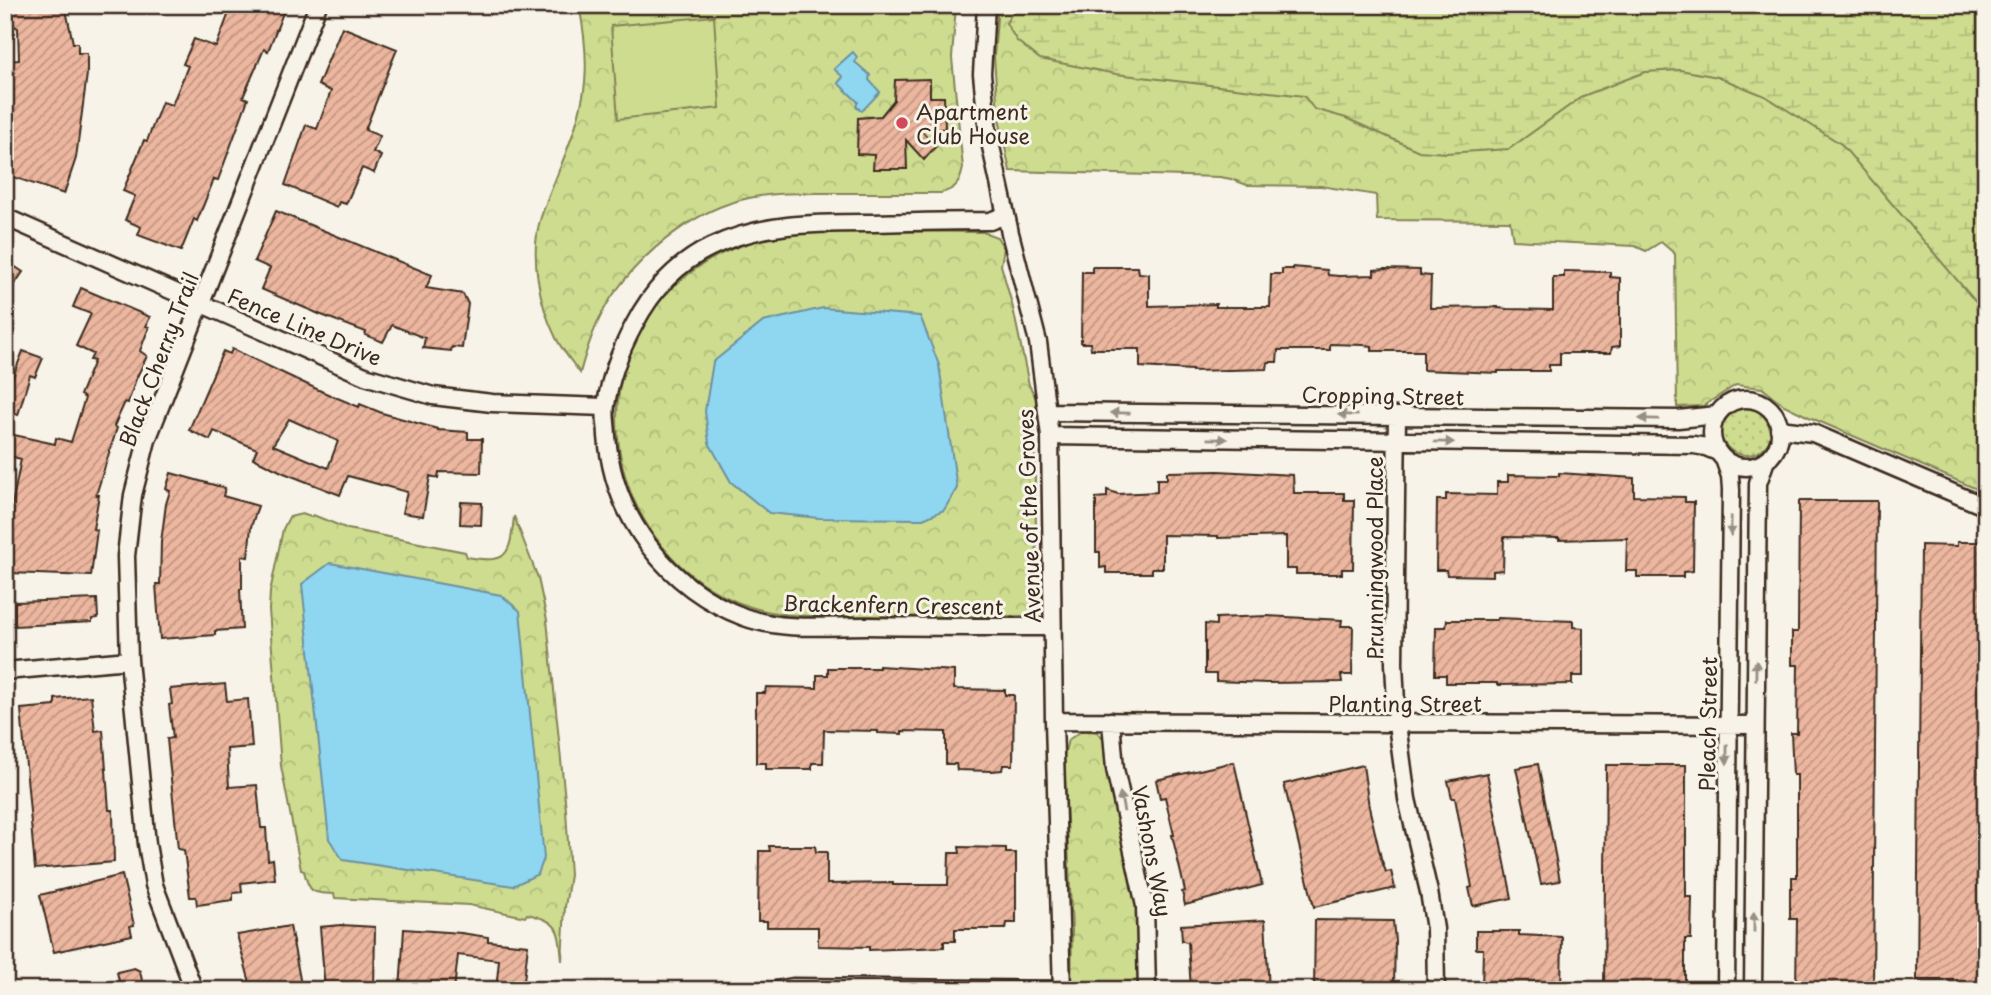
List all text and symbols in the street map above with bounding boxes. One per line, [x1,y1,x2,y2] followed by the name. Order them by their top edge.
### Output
[916,95,1030,151] place label: Apartment Club House
[894,115,910,131] marker: Apartment Club House
[110,267,206,451] street label: Black Cherry Trail
[223,279,387,373] street label: Fence Line Drive
[1301,378,1465,412] street label: Cropping Street
[1109,407,1131,419] one-way arrow
[1008,408,1048,624] street label: Avenue of the Groves
[1337,410,1359,421] one-way arrow
[1638,413,1660,425] one-way arrow
[1206,433,1228,445] one-way arrow
[1433,436,1455,448] one-way arrow
[1358,456,1390,660] street label: Prunningwood Place
[1725,516,1737,538] one-way arrow
[782,586,1004,622] street label: Brackenfern Crescent
[1690,656,1724,792] street label: Pleach Street
[1750,658,1762,680] one-way arrow
[1328,687,1482,719] street label: Planting Street
[1721,743,1733,765] one-way arrow
[1125,783,1181,919] street label: Vashons Way
[1116,791,1127,813] one-way arrow
[1748,910,1760,932] one-way arrow

